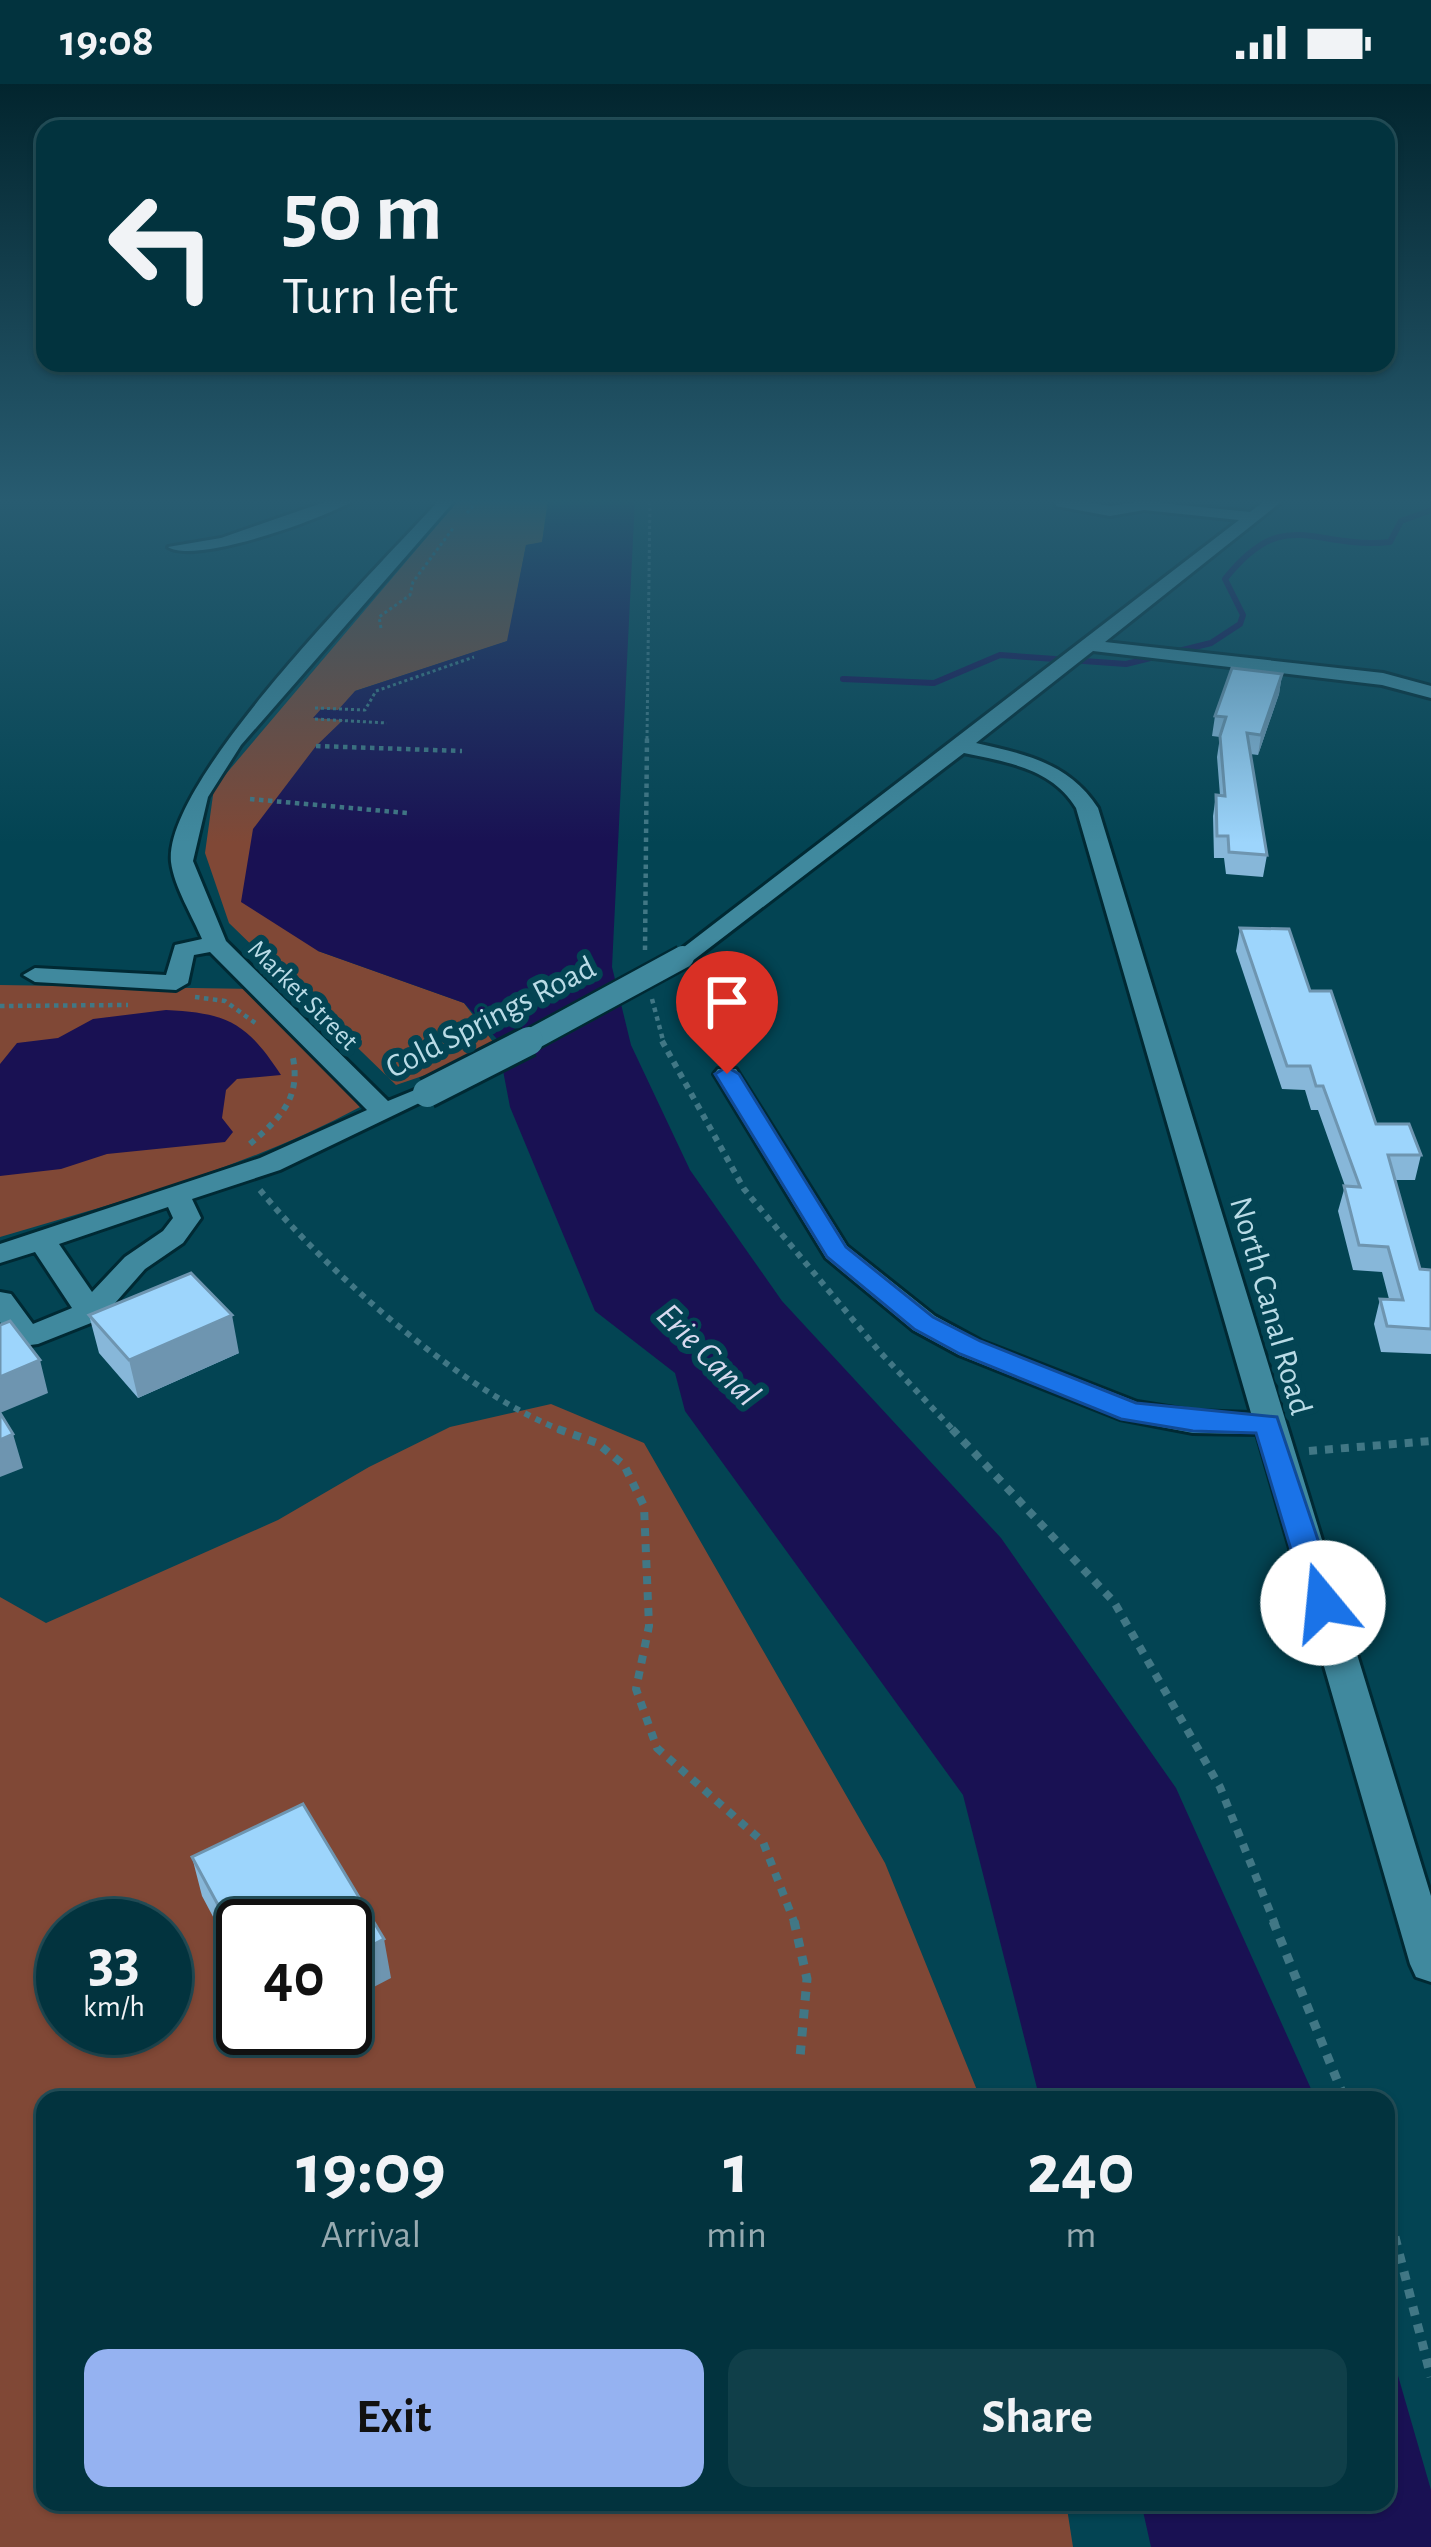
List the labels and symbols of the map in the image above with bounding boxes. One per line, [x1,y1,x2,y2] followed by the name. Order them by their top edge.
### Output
[243,935,363,1055] street label: Market Street
[381,951,601,1085] street label: Cold Springs Road
[676,951,778,1074] pin
[1223,1193,1317,1419] street label: North Canal Road
[650,1297,766,1413] water label: Erie Canal
[1260,1540,1386,1666] position arrow
[216,1899,372,2055] speed limit sign: 40

